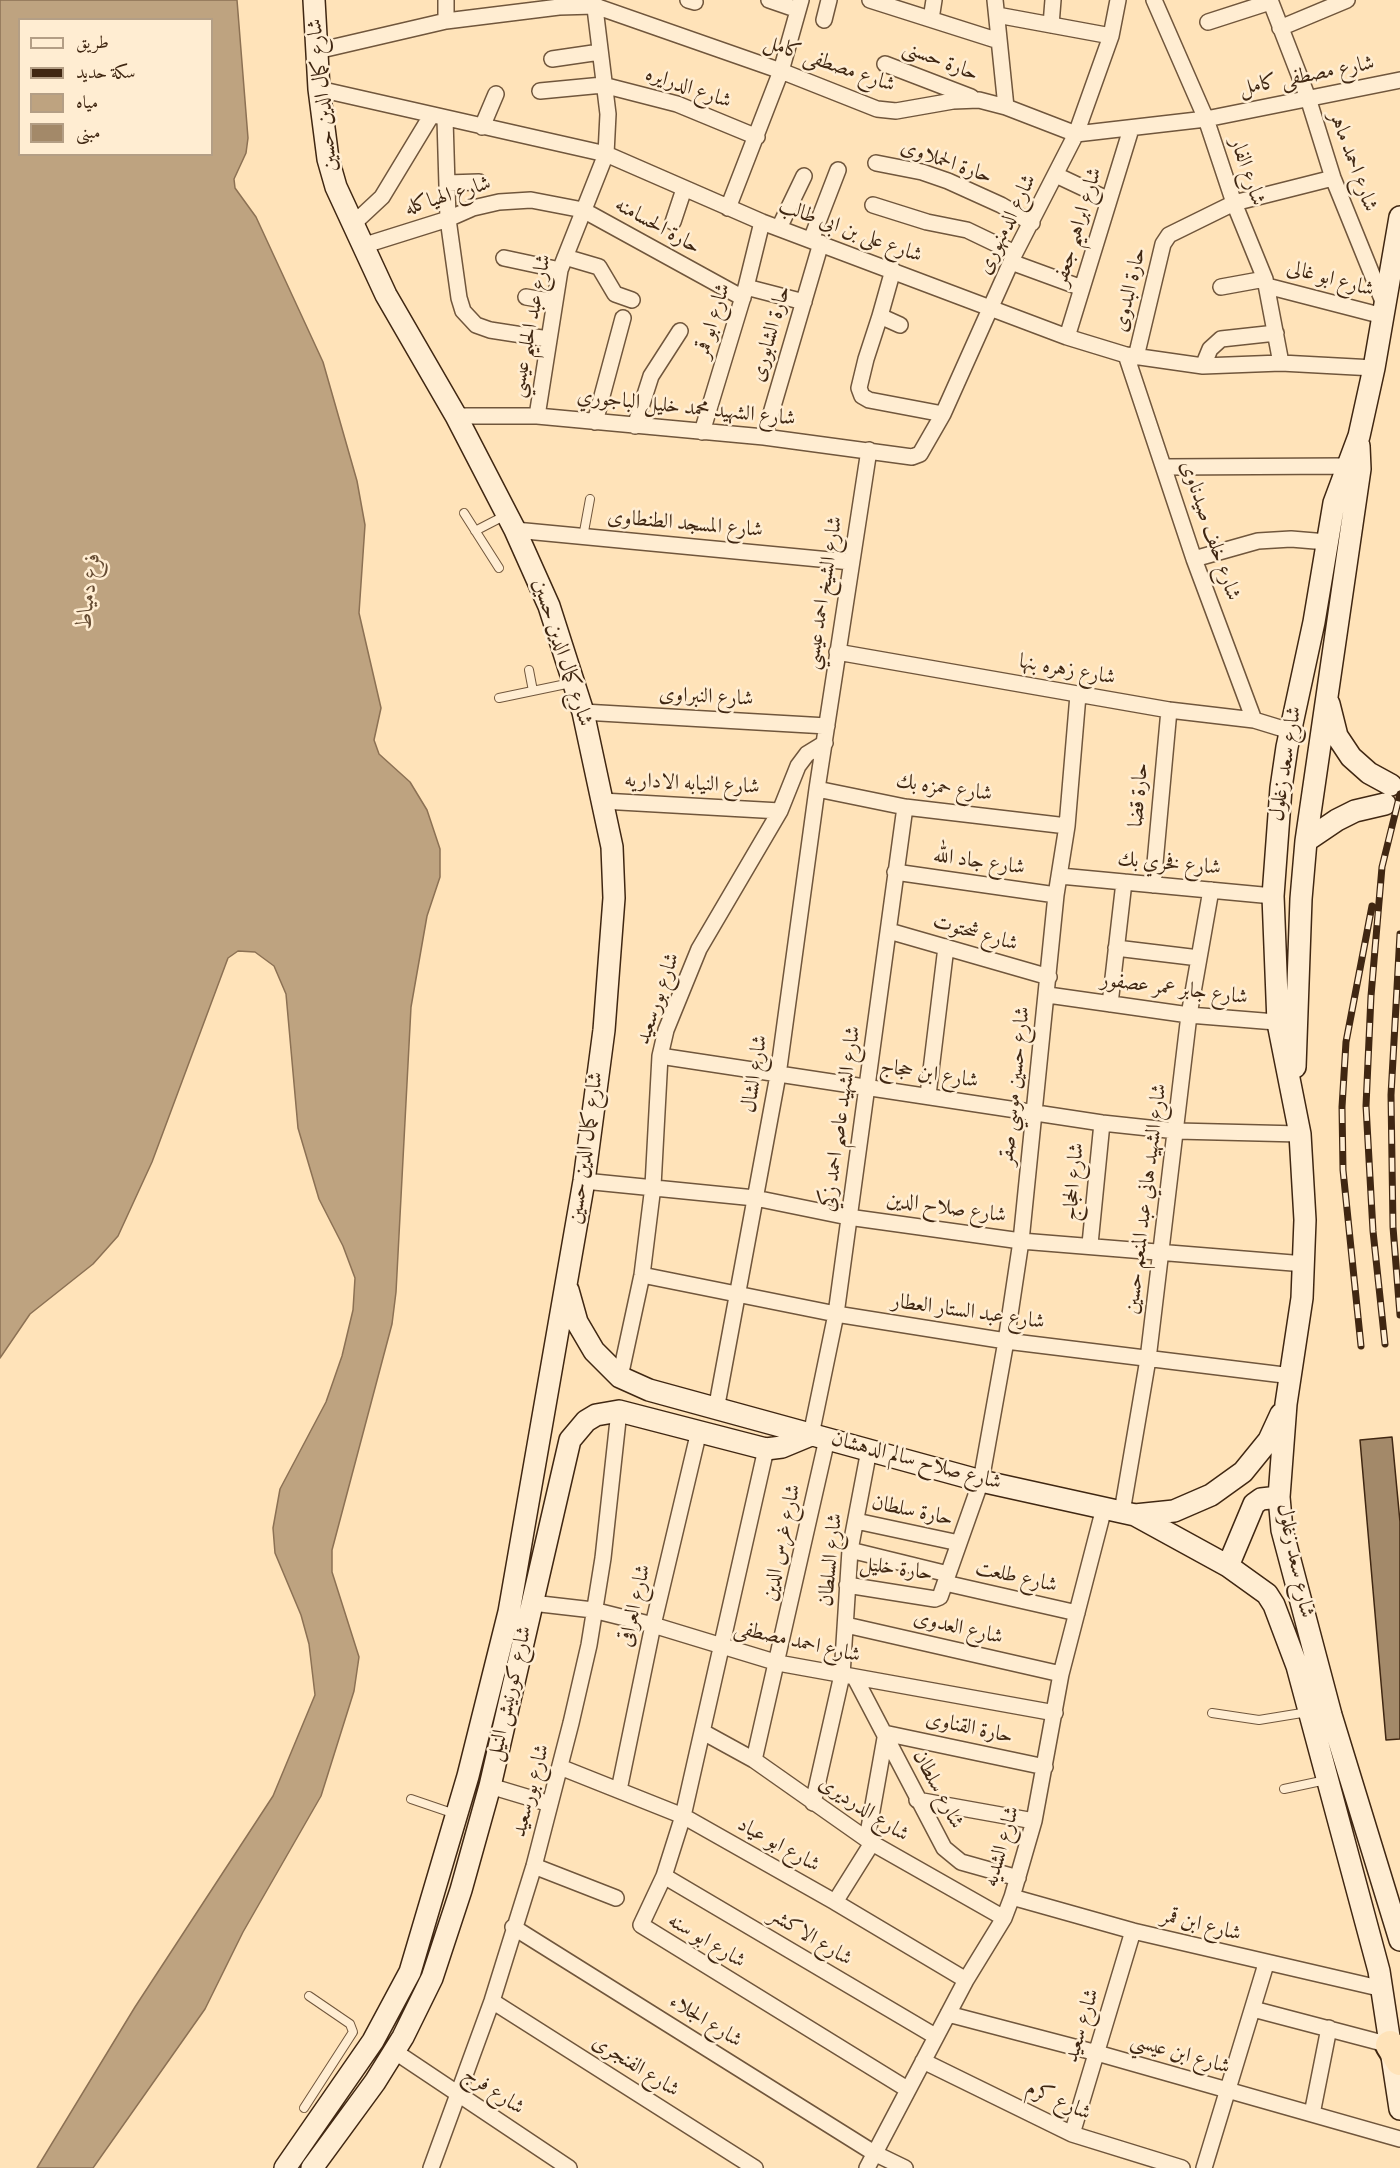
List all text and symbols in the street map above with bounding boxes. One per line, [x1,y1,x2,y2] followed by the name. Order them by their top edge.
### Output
[303,17,345,173] street label: شارع كمال الدين حسين
[18,18,213,156] legend
[760,31,898,99] street label: شارع مصطفى كامل
[76,32,109,54] text: طريق
[899,36,981,88] street label: حارة حسنى
[1237,52,1377,102] street label: شارع مصطفى كامل
[76,62,136,84] text: سكة حديد
[642,63,734,115] street label: شارع الدرايره
[76,92,98,114] text: مياه
[1322,108,1382,216] street label: شارع احمد ماهر
[76,122,101,144] text: مبنى
[1223,135,1269,209] street label: شارع الفار
[897,136,995,190] street label: حارة الحملاوى
[1049,165,1109,289] street label: شارع ابراهيم جعفر
[973,171,1043,279] street label: شارع الدمنهورى
[402,172,494,222] street label: شارع الهياكله
[610,193,704,261] street label: حارة الحسامنه
[775,194,925,270] street label: شارع على بن ابى طالب
[1109,245,1153,335] street label: حارة البدوى
[506,252,558,400] street label: شارع عبد الحليم عيسي
[1284,256,1376,304] street label: شارع ابو غالى
[691,281,737,361] street label: شارع ابو قمر
[746,283,798,385] street label: حارة الشابورى
[575,385,797,433] street label: شارع الشهيد محمد خليل الباجوري
[1173,458,1245,604] street label: شارع خلف صيدناوى
[606,506,764,544] street label: شارع المسجد الطنطاوى
[800,514,850,672] street label: شارع الشيخ احمد عيسي
[72,551,108,631] water label: فرع دمياط
[525,576,597,730] street label: شارع كمال الدين حسين
[1017,650,1117,692] street label: شارع زهره بنها
[658,683,754,713] street label: شارع النبراوى
[1265,705,1309,823] street label: شارع سعد زغلول
[1125,762,1155,828] street label: حارة قضا
[624,769,760,801] street label: شارع النيابه الاداريه
[894,770,994,808] street label: شارع حمزه بك
[931,844,1027,882] street label: شارع جاد الله
[1116,848,1222,882] street label: شارع فخري بك
[929,910,1021,958] street label: شارع شحتوت
[632,950,686,1048] street label: شارع بورسعيد
[1099,968,1249,1012] street label: شارع جابر عمر عصفور
[995,1005,1037,1167] street label: شارع حسين موسي صقر
[817,1025,867,1213] street label: شارع الشهيد عاصم احمد زكي
[737,1033,775,1115] street label: شارع الشال
[878,1055,980,1095] street label: شارع ابن حجاج
[564,1070,610,1226] street label: شارع كمال الدين حسين
[1120,1082,1174,1316] street label: شارع الشهيد هاني عبد المنعم حسين
[1059,1142,1091,1222] street label: شارع الحجاج
[884,1188,1008,1230] street label: شارع صلاح الدين
[890,1290,1046,1336] street label: شارع عبد الستار العطار
[828,1427,1004,1497] street label: شارع صلاح سالم الدهشان
[758,1482,808,1604] street label: شارع غرس الدين
[869,1491,955,1533] street label: حارة سلطان
[1270,1502,1318,1620] street label: شارع سعد زغلول
[815,1512,849,1608] street label: شارع السلطان
[858,1552,934,1588] street label: حارة خليل
[973,1556,1059,1600] street label: شارع طلعت
[614,1562,658,1650] street label: شارع العراقى
[911,1606,1005,1652] street label: شارع العدوى
[731,1616,863,1670] street label: شارع احمد مصطفى
[483,1624,539,1764] street label: شارع كورنيش النيل
[923,1707,1015,1751] street label: حارة القناوى
[508,1742,556,1840] street label: شارع بورسعيد
[906,1746,968,1834] street label: شارع سلطان
[813,1772,913,1848] street label: شارع الدرديرى
[979,1804,1027,1890] street label: شارع الشديه
[732,1813,824,1879] street label: شارع ابو عياد
[764,1903,856,1973] street label: شارع الاكشر
[1159,1904,1243,1948] street label: شارع ابن قمر
[663,1909,749,1975] street label: شارع ابو سنه
[1060,1986,1106,2066] street label: شارع سعيد
[664,1990,746,2054] street label: شارع الجلاء
[1127,2029,1233,2081] street label: شارع ابن عيسي
[587,2030,683,2104] street label: شارع الفنجرى
[458,2062,528,2122] street label: شارع فرج
[1022,2077,1094,2127] street label: شارع كرم

